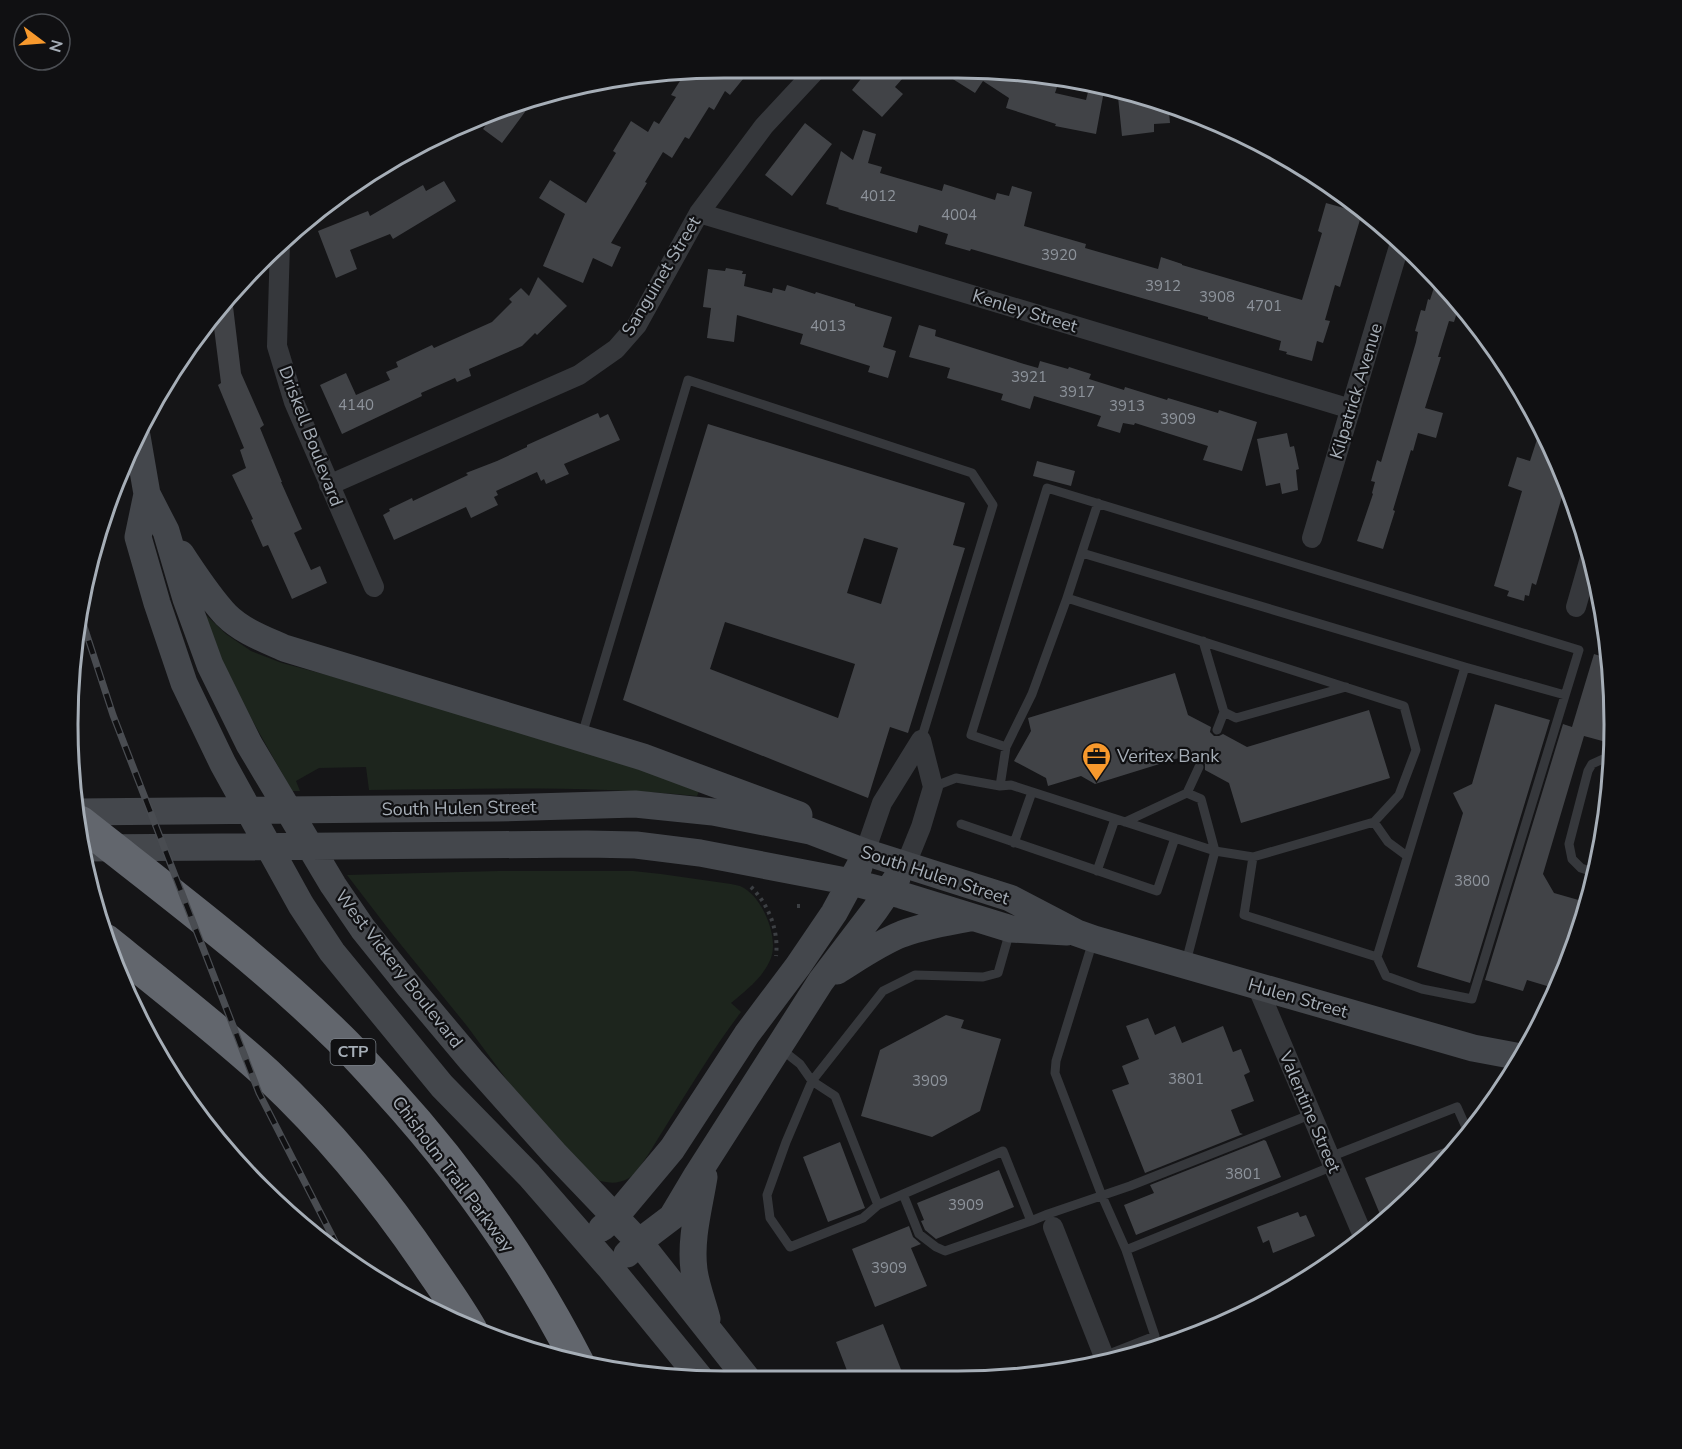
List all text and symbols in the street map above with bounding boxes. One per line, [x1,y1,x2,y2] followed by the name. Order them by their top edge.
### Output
[12,12,72,72] north arrow
[43,37,68,55] text: N
[860,186,896,206] house number: 4012
[941,205,977,225] house number: 4004
[616,211,707,340] street label: Sanguinet Street
[1041,245,1077,265] house number: 3920
[1145,276,1181,296] house number: 3912
[970,284,1081,339] street label: Kenley Street
[1199,287,1235,307] house number: 3908
[1246,296,1282,316] house number: 4701
[810,316,846,336] house number: 4013
[1324,320,1388,462] street label: Kilpatrick Avenue
[273,362,349,510] street label: Driskell Boulevard
[1011,367,1047,387] house number: 3921
[1059,382,1095,402] house number: 3917
[338,395,374,415] house number: 4140
[1109,396,1145,416] house number: 3913
[1160,409,1196,429] house number: 3909
[1080,740,1112,782] office icon: Veritex Bank
[1116,744,1220,768] place label: Veritex Bank
[381,795,537,821] street label: South Hulen Street
[858,840,1013,911] street label: South Hulen Street
[1454,871,1490,891] house number: 3800
[330,885,468,1053] street label: West Vickery Boulevard
[1245,972,1351,1024] street label: Hulen Street
[330,1039,376,1065] road number: CTP
[1273,1047,1347,1177] street label: Valentine Street
[1168,1069,1204,1089] house number: 3801
[912,1071,948,1091] house number: 3909
[386,1091,520,1258] street label: Chisholm Trail Parkway
[1225,1164,1261,1184] house number: 3801
[948,1195,984,1215] house number: 3909
[871,1258,907,1278] house number: 3909

